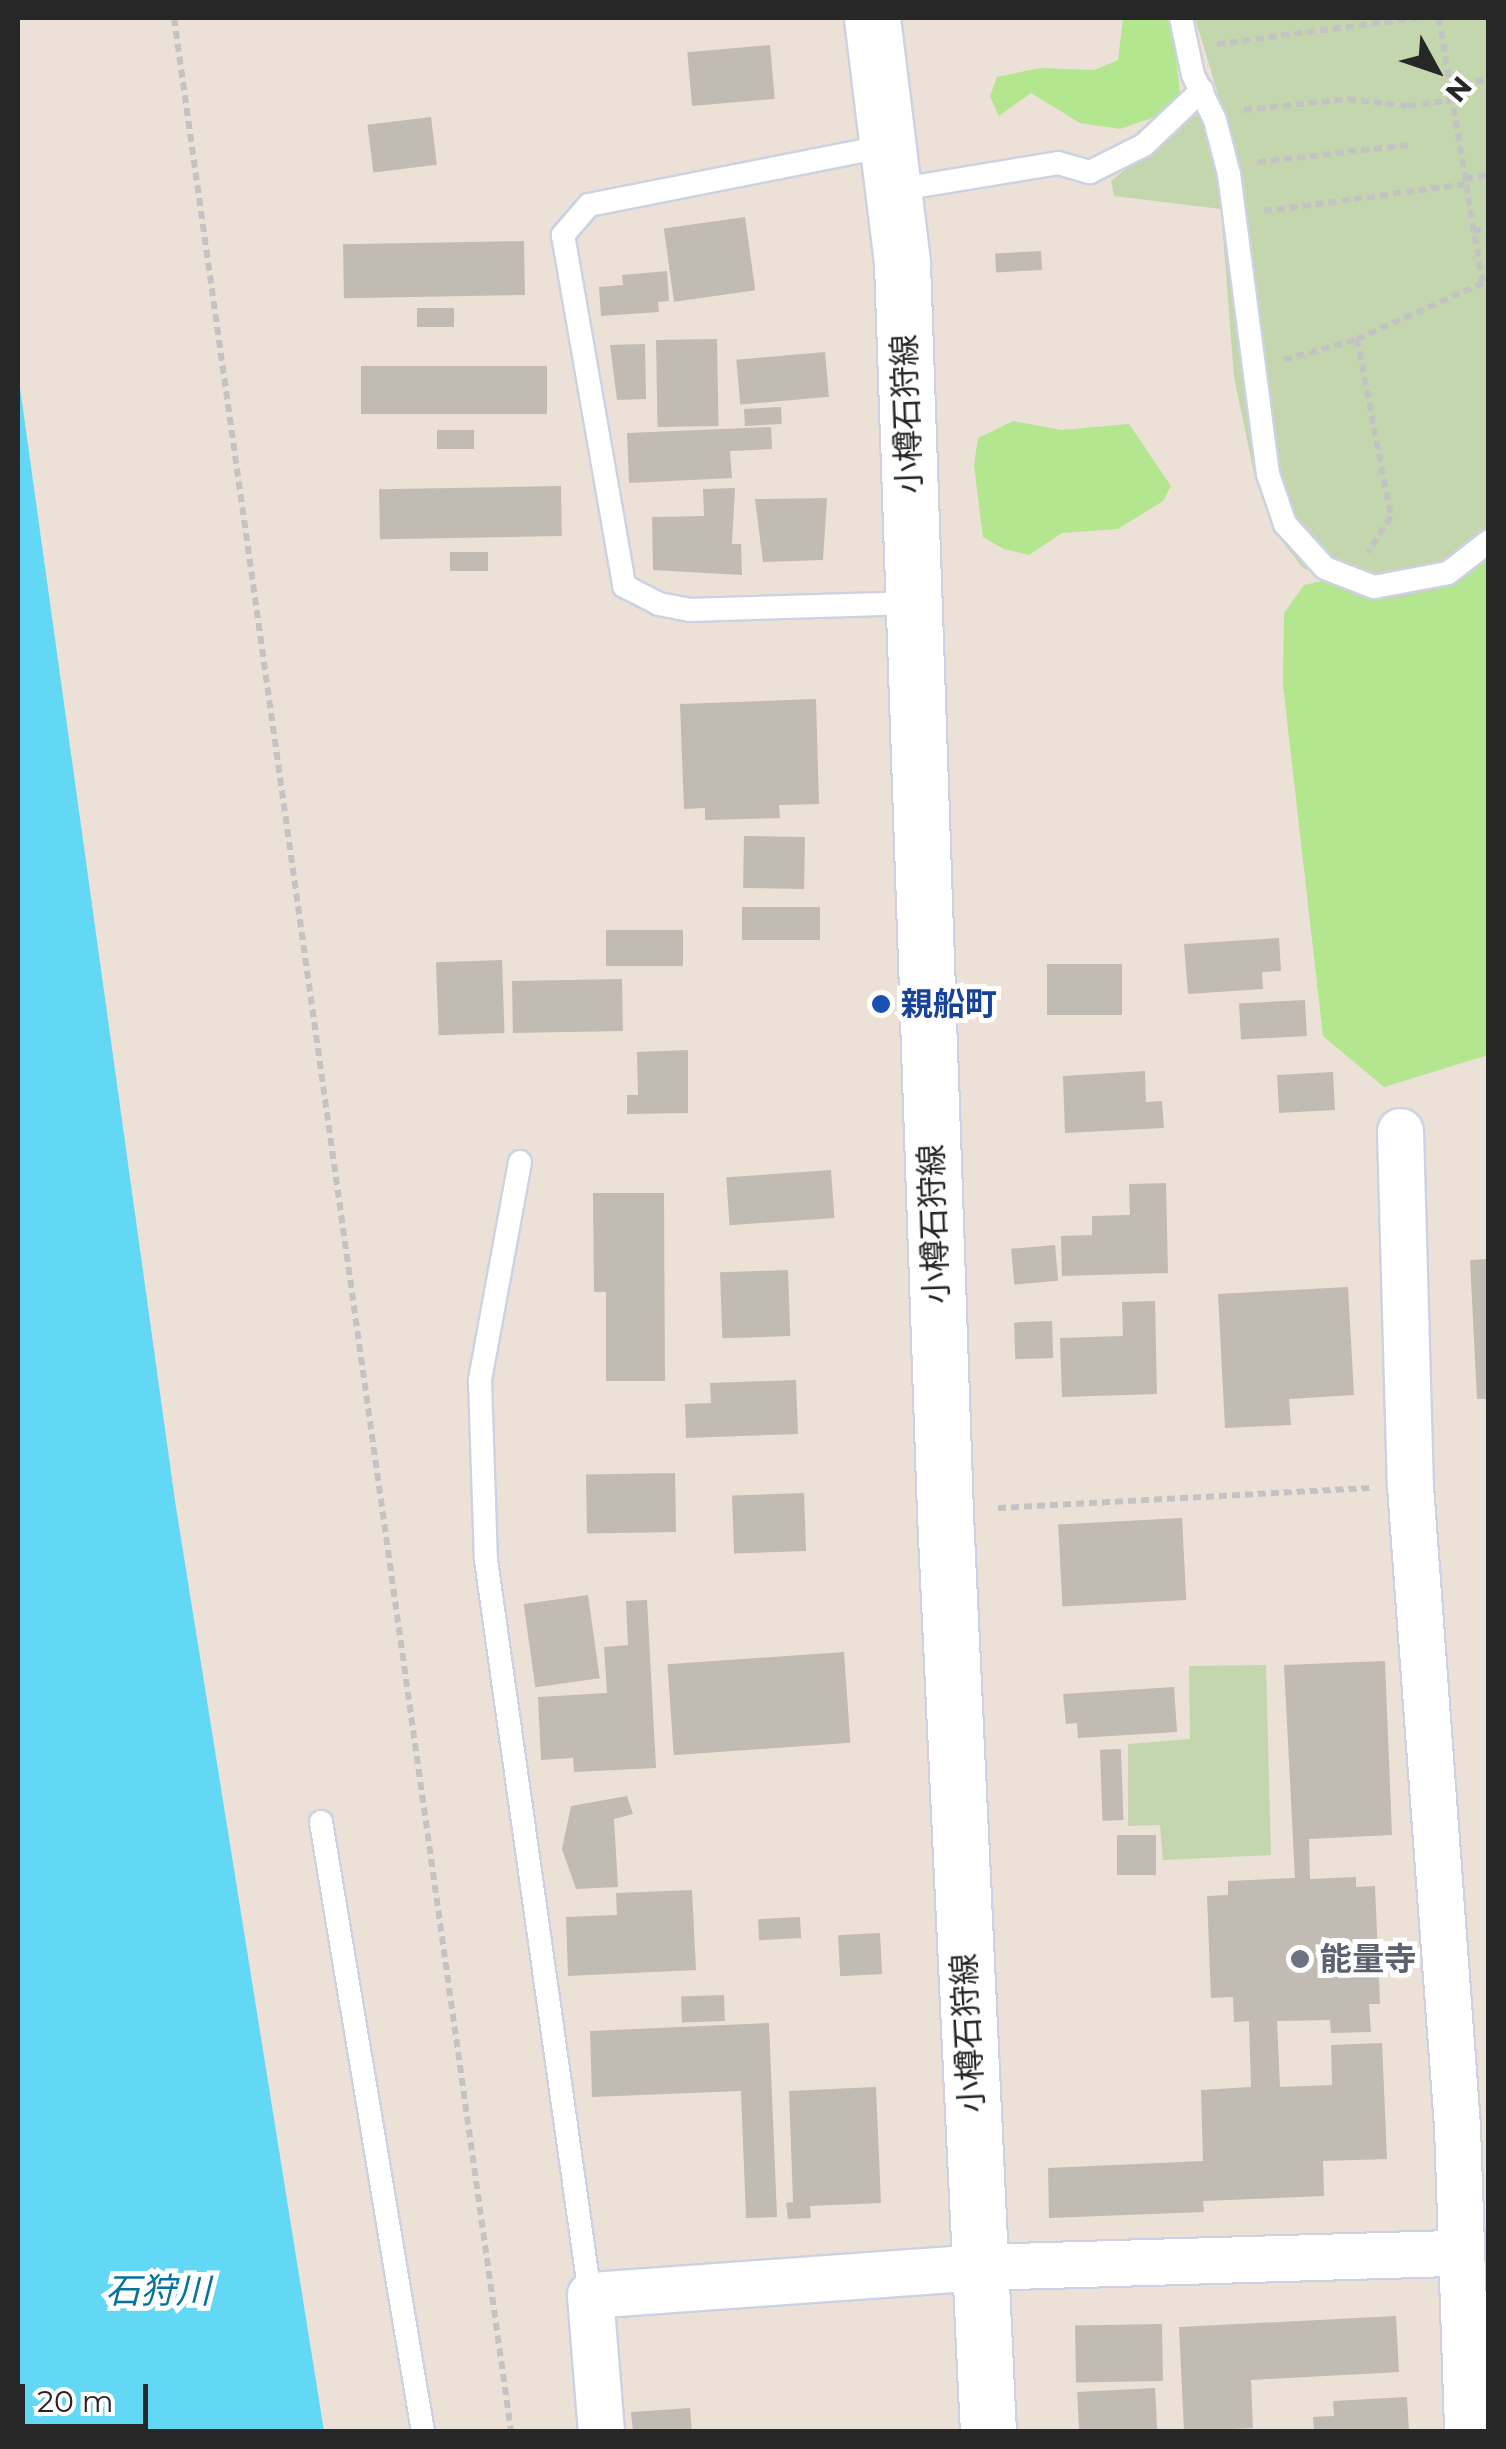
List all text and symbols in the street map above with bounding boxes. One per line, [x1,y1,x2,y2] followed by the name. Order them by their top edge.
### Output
[1386,20,1486,120] north arrow
[1439,70,1479,109] text: N
[885,333,929,495] street label: 小樽石狩線
[901,985,997,1023] place label: 親船町
[870,993,892,1015] marker: 親船町
[912,1143,956,1305] street label: 小樽石狩線
[1320,1940,1416,1978] place label: 能量寺
[1289,1948,1311,1970] marker: 能量寺
[945,1952,991,2114] street label: 小樽石狩線
[106,2270,210,2312] water label: 石狩川
[25,2364,152,2426] scale bar
[37,2383,114,2420] text: 20 m

